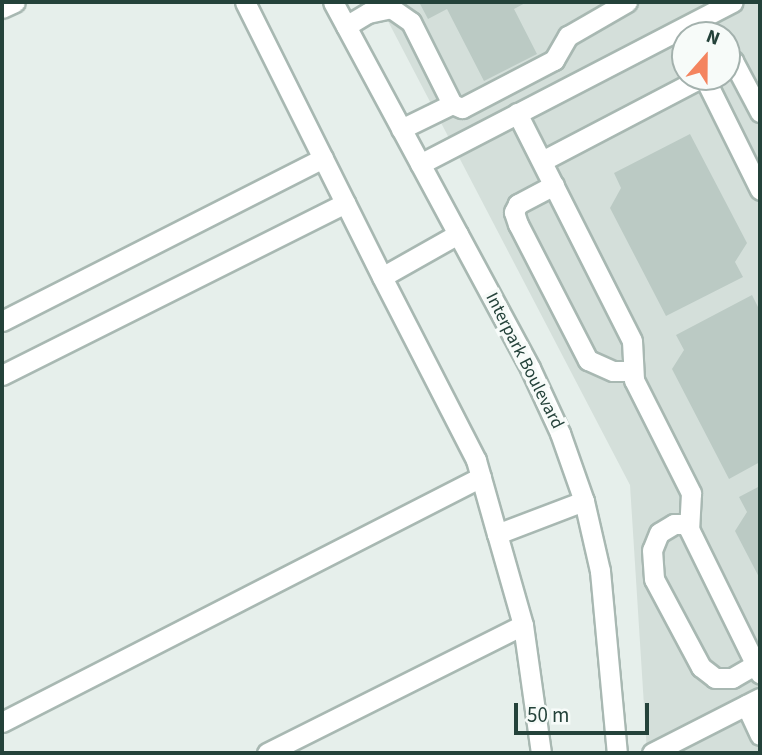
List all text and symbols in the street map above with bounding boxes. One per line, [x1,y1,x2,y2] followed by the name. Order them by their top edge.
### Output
[671,21,741,91] north arrow
[702,23,724,53] text: N
[480,289,568,433] street label: Interpark Boulevard
[517,688,652,732] scale bar
[527,700,569,730] text: 50 m

